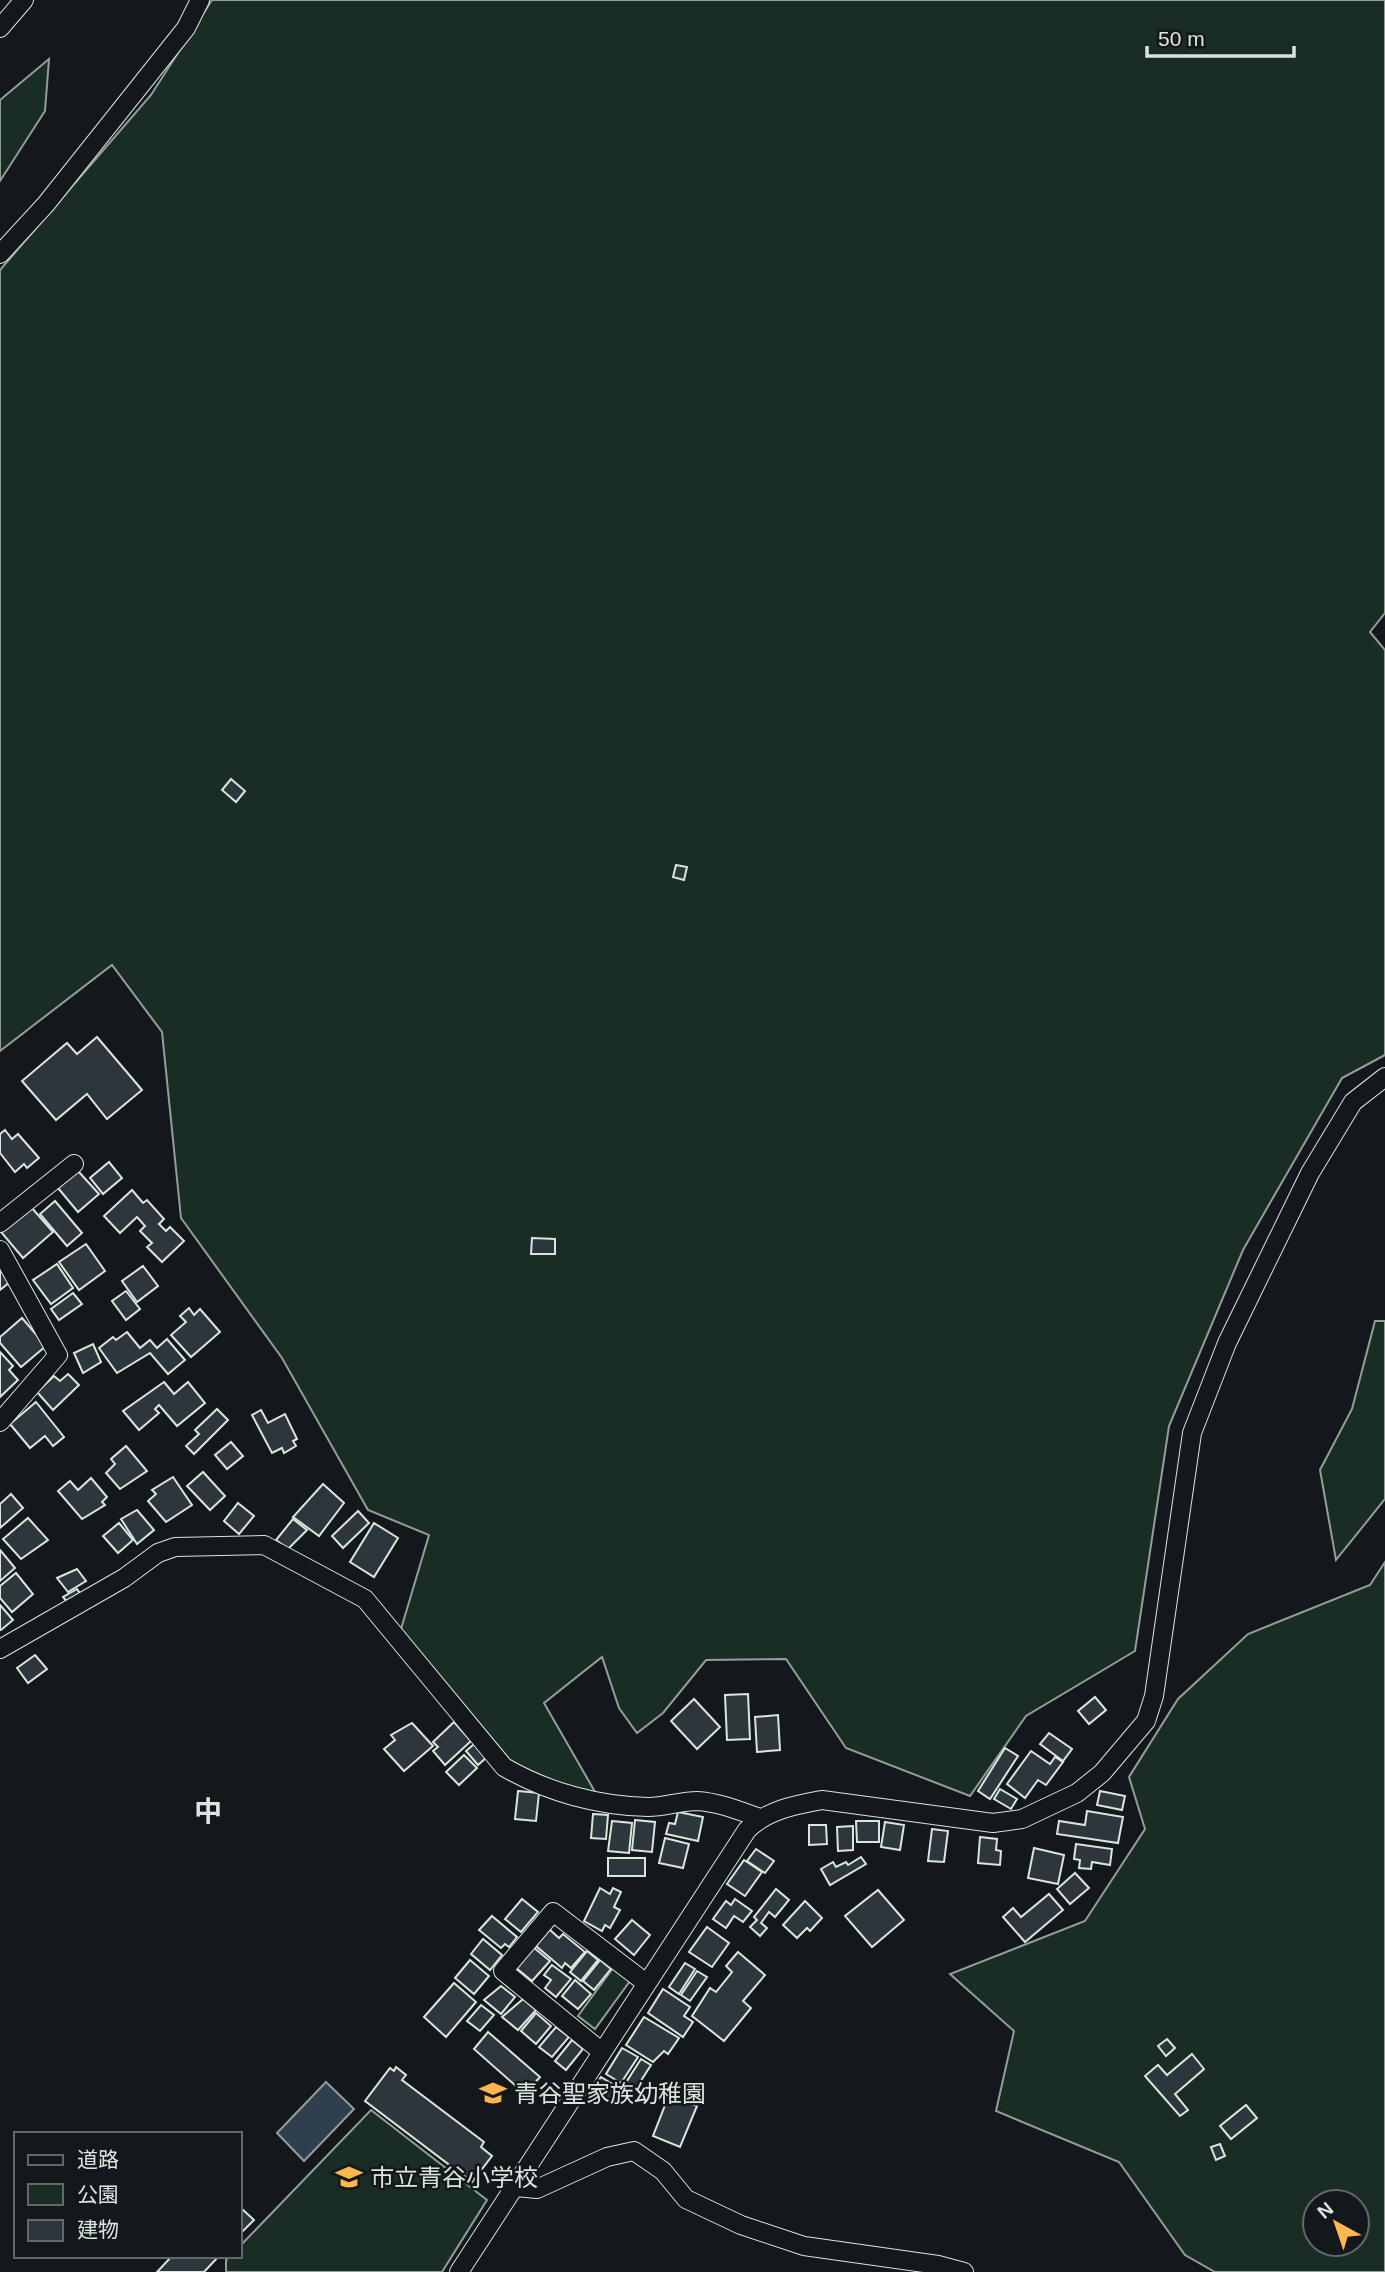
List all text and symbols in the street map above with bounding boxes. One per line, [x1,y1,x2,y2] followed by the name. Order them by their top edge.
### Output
[1147,14,1294,58] scale bar
[1158,27,1205,50] text: 50 m
[194,1796,222,1827] district label: 中
[478,2078,508,2108] school or university icon: 青谷聖家族幼稚園
[514,2080,706,2107] place label: 青谷聖家族幼稚園
[14,2132,242,2258] legend
[77,2148,119,2171] text: 道路
[334,2162,364,2192] school or university icon: 市立青谷小学校
[370,2164,538,2191] place label: 市立青谷小学校
[77,2183,119,2206] text: 公園
[1301,2188,1371,2258] north arrow
[1313,2198,1337,2223] text: N
[77,2218,119,2241] text: 建物

